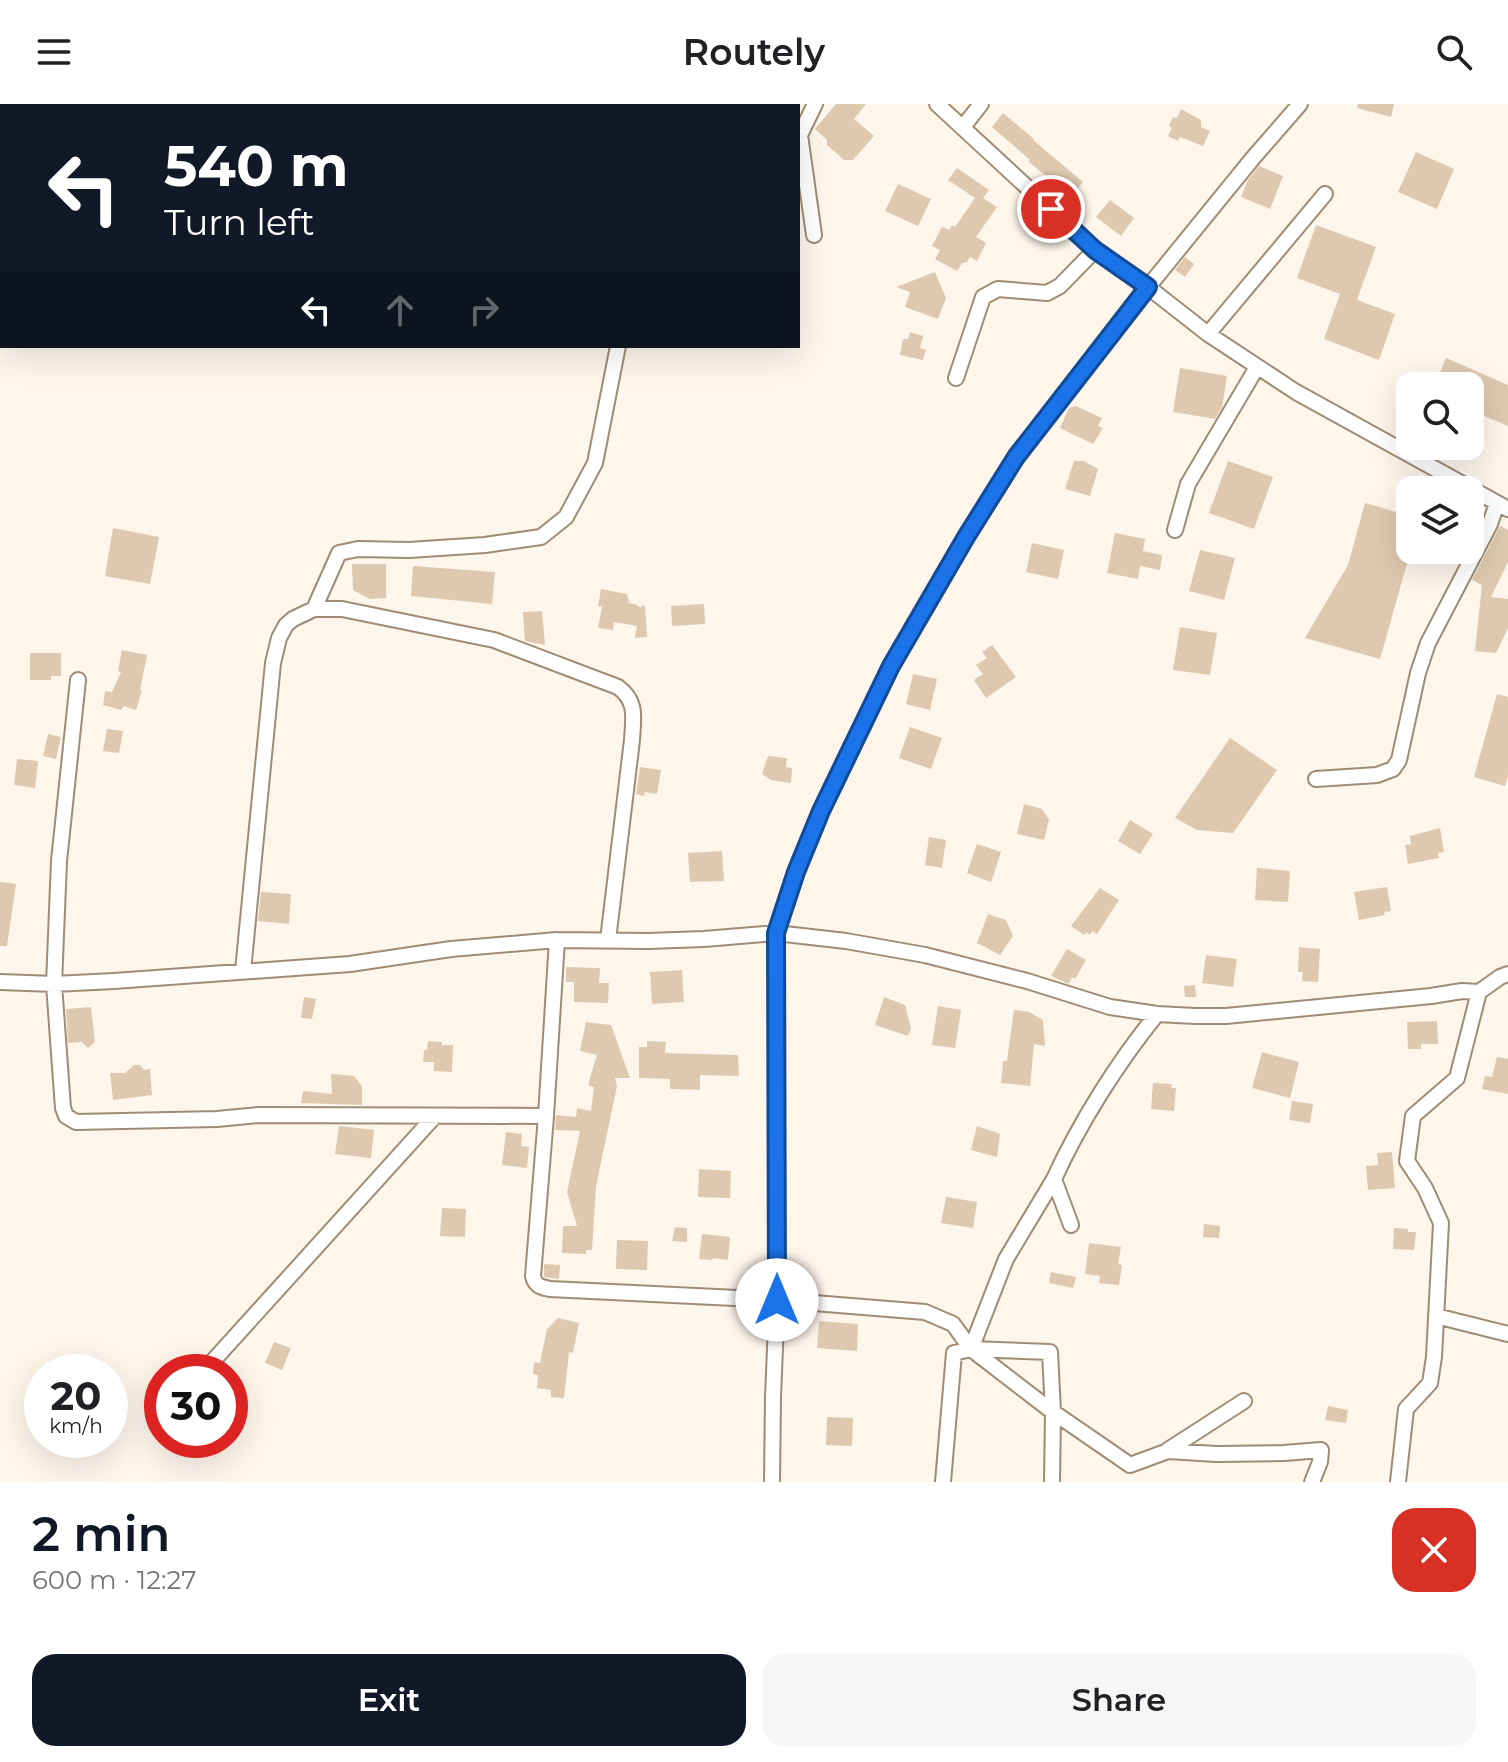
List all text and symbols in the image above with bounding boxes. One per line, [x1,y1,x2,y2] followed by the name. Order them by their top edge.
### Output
[32,30,76,74] icon: menu
[683,30,825,74] text: Routely
[1432,30,1476,74] icon: search
[164,132,349,200] text: 540 m
[32,136,136,240] icon: left
[1017,175,1085,243] pin
[1029,187,1073,231] icon: arrive
[164,200,315,244] text: Turn left
[294,288,338,332] icon: left
[378,288,422,332] icon: ahead
[462,288,506,332] icon: right
[1396,372,1484,564] map controls
[1396,372,1484,460] button: search
[1396,476,1484,564] button: layers
[735,1258,819,1342] position arrow
[144,1354,248,1458] speed limit sign: 30
[51,1371,101,1420] text: 20
[49,1414,103,1438] text: km/h
[32,1505,170,1563] text: 2 min
[1392,1508,1476,1592] button: close
[32,1564,197,1596] text: 600 m · 12:27
[32,1654,746,1746] button: Exit
[762,1654,1476,1746] button: Share

